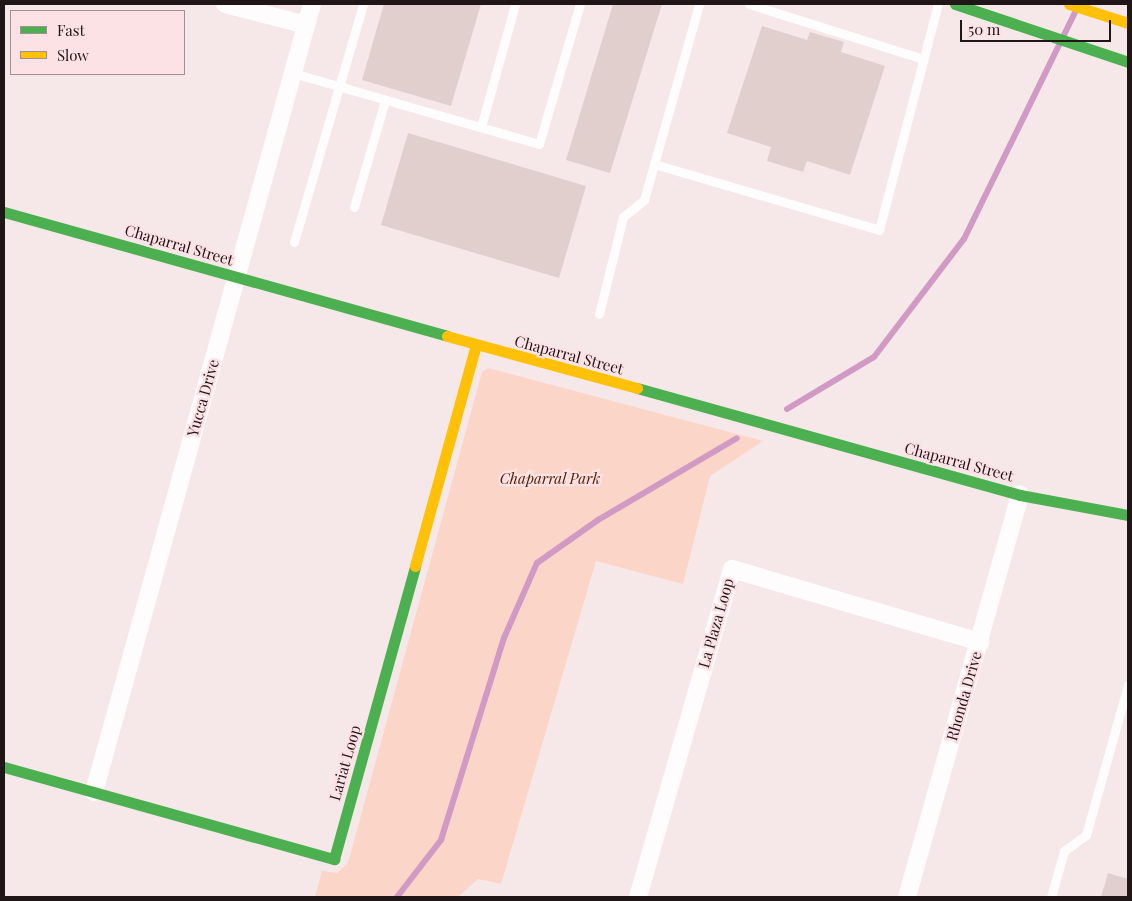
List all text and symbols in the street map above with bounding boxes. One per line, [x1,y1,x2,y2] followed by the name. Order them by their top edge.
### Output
[10,10,185,75] legend
[962,10,1113,42] scale bar
[968,19,1000,39] text: 50 m
[57,20,85,40] text: Fast
[57,45,89,65] text: Slow
[123,221,235,269] street label: Chaparral Street
[513,332,625,378] street label: Chaparral Street
[183,357,223,439] street label: Yucca Drive
[903,439,1015,485] street label: Chaparral Street
[500,470,600,488] park label: Chaparral Park
[695,576,737,670] street label: La Plaza Loop
[943,649,985,743] street label: Rhonda Drive
[326,723,364,803] street label: Lariat Loop

